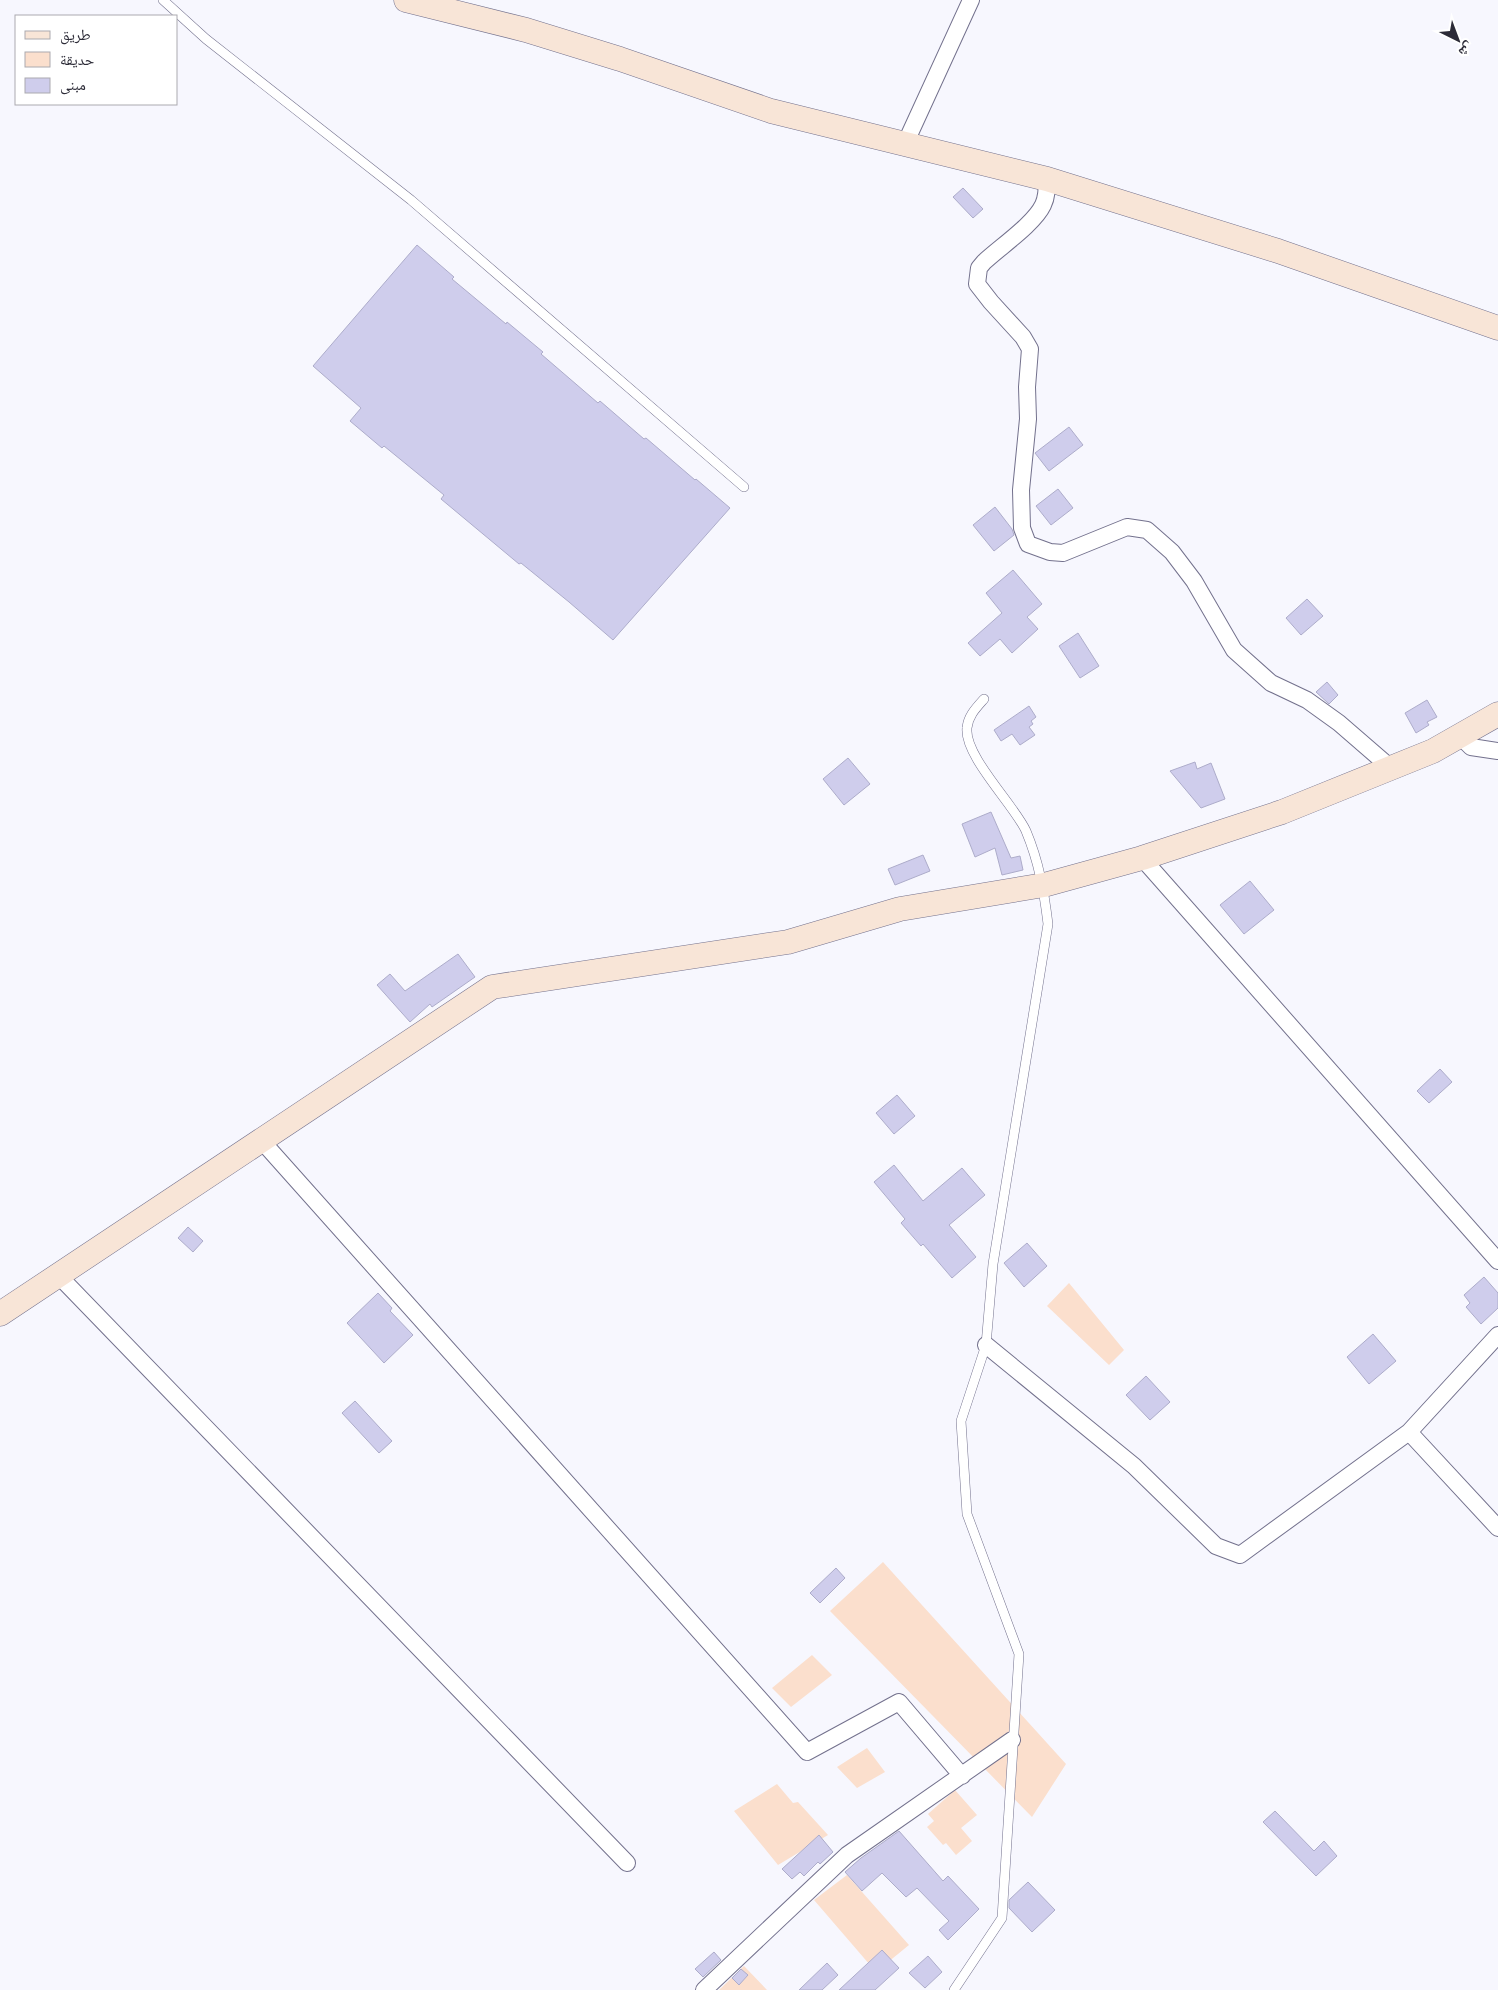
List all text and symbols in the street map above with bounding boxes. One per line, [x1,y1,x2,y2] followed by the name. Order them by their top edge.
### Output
[15,15,178,105] legend
[1433,15,1483,65] north arrow
[60,24,91,45] text: طريق
[1454,37,1479,62] text: ش
[60,49,95,70] text: حديقة
[60,74,86,95] text: مبنى

